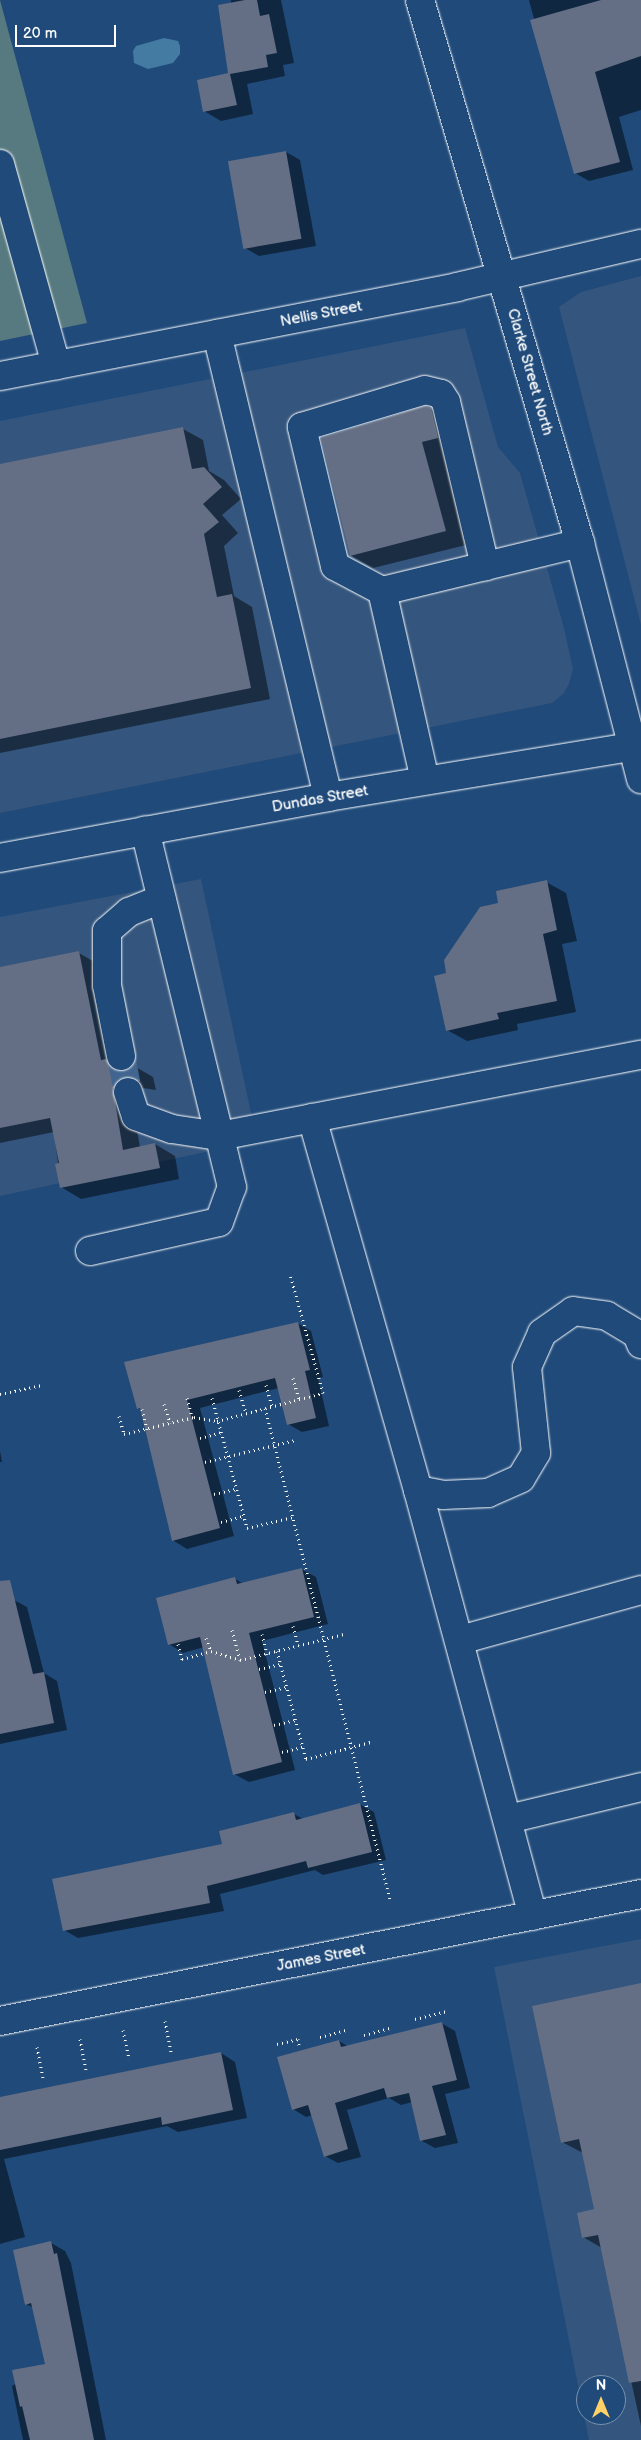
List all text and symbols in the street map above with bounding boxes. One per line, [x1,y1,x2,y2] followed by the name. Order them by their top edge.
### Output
[18,15,119,47] scale bar
[23,24,57,43] text: 20 m
[279,297,363,331] street label: Nellis Street
[503,306,557,438] street label: Clarke Street North
[270,782,370,816] street label: Dundas Street
[275,1941,367,1975] street label: James Street
[576,2375,626,2425] north arrow
[596,2377,606,2394] text: N

